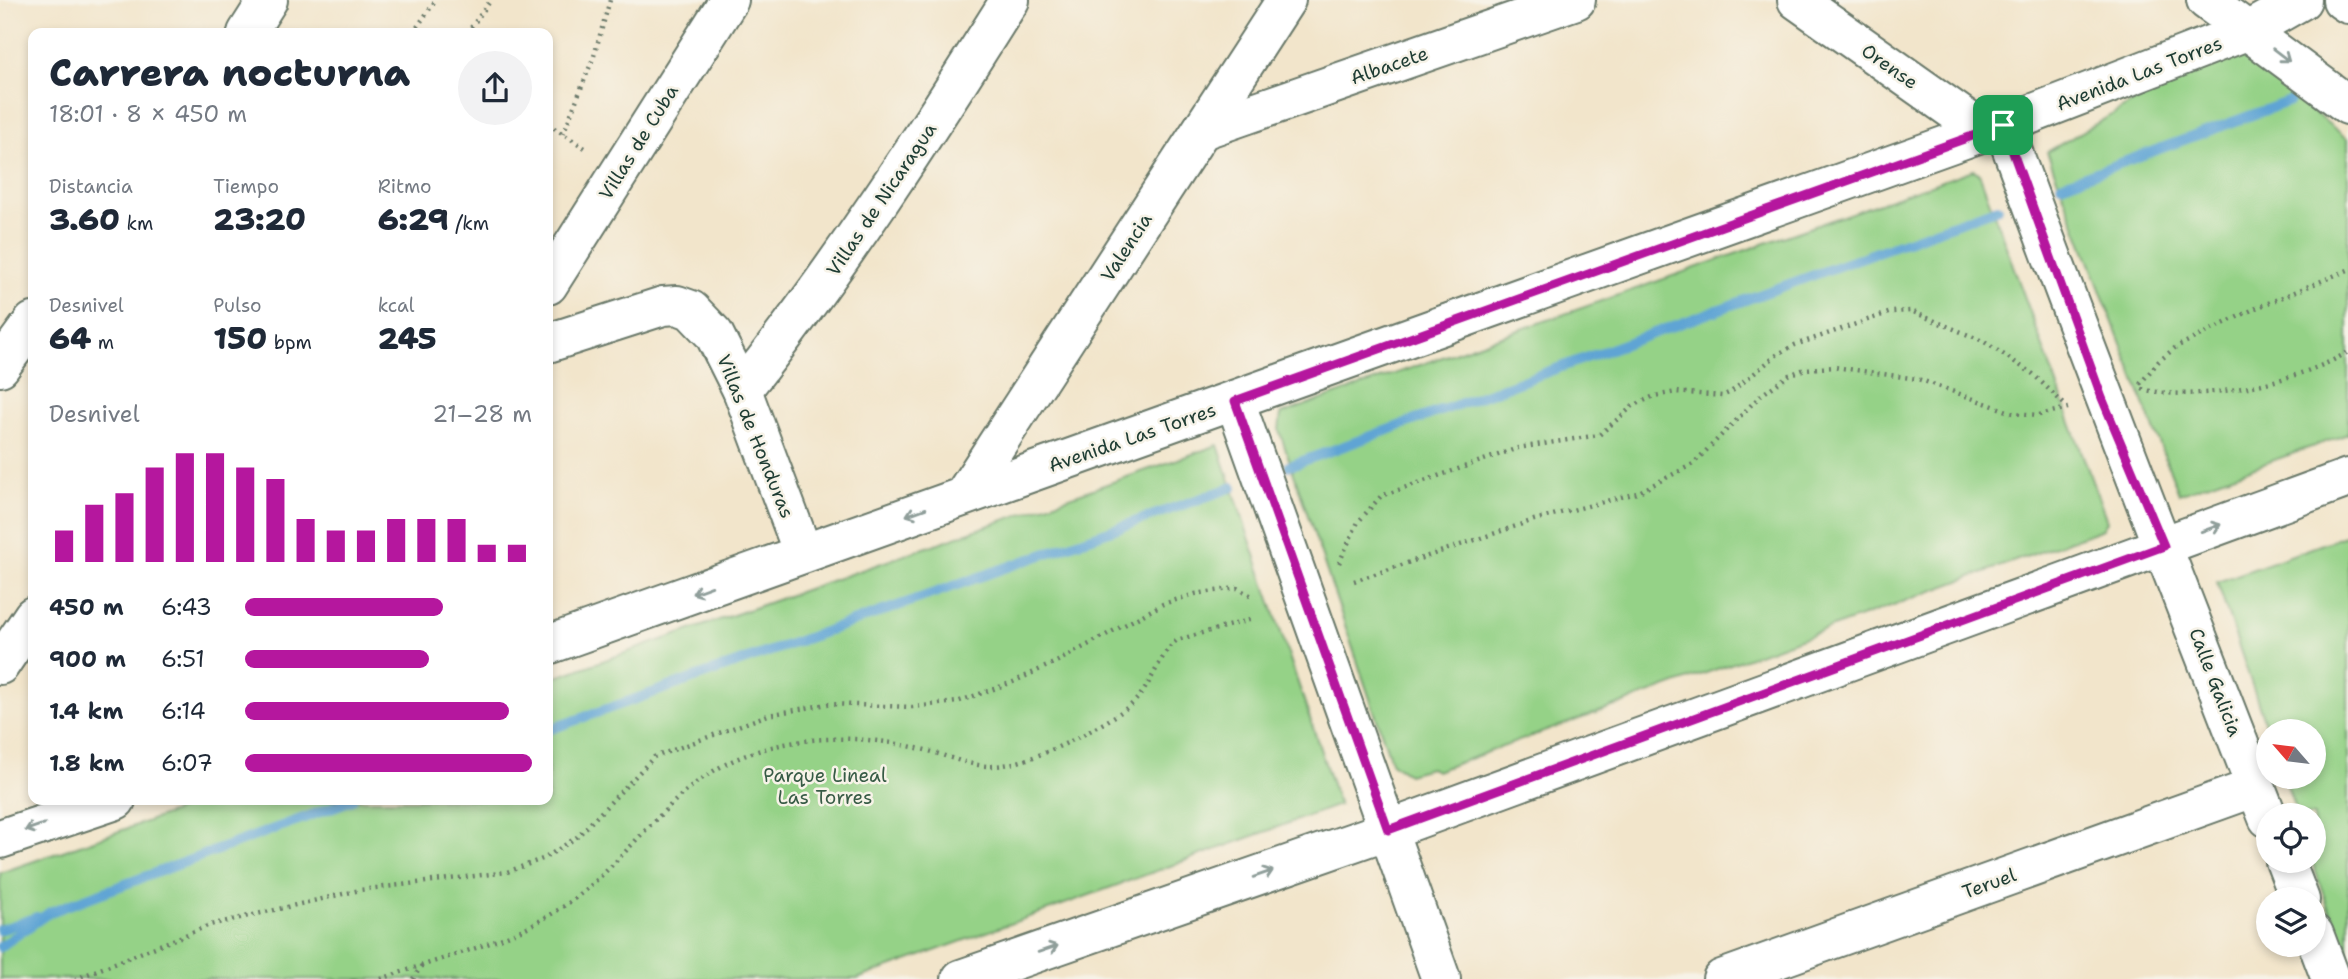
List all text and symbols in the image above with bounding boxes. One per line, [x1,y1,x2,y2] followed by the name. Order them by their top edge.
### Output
[2053,30,2226,117] street label: Avenida Las Torres
[1857,38,1923,95] street label: Orense
[1347,41,1431,90] street label: Albacete
[49,47,410,98] text: Carrera nocturna
[2271,48,2290,62] one-way arrow
[458,51,532,125] button: share
[593,80,684,205] street label: Villas de Cuba
[1973,95,2033,155] pin
[49,99,247,129] text: 18:01 · 8 × 450 m
[1984,106,2022,144] icon: arrive
[821,118,942,281] street label: Villas de Nicaragua
[49,174,133,199] text: Distancia
[213,174,279,199] text: Tiempo
[378,174,432,199] text: Ritmo
[49,199,120,240] text: 3.60
[213,199,306,240] text: 23:20
[378,199,449,240] text: 6:29
[1095,208,1158,286] street label: Valencia
[120,211,153,236] text: km
[449,211,489,236] text: /km
[49,293,124,318] text: Desnivel
[213,293,262,318] text: Pulso
[378,293,415,318] text: kcal
[49,318,91,359] text: 64
[213,318,267,359] text: 150
[378,318,437,359] text: 245
[91,330,114,355] text: m
[267,330,312,355] text: bpm
[711,351,800,522] street label: Villas de Honduras
[1045,397,1219,478] street label: Avenida Las Torres
[49,399,140,429] text: Desnivel
[432,399,532,429] text: 21–28 m
[905,507,927,519] one-way arrow
[2200,521,2222,534] one-way arrow
[691,584,713,597] one-way arrow
[49,592,124,622] text: 450 m
[161,592,212,622] text: 6:43
[2183,624,2248,740] street label: Calle Galicia
[49,644,126,674] text: 900 m
[161,644,205,674] text: 6:51
[49,696,123,726] text: 1.4 km
[161,696,206,726] text: 6:14
[2256,719,2326,789] north arrow
[2256,719,2326,957] map controls
[49,748,124,778] text: 1.8 km
[161,748,213,778] text: 6:07
[763,763,887,810] park label: Parque Lineal Las Torres
[2256,803,2326,873] button: locate
[24,822,46,834] one-way arrow
[1959,862,2020,905] street label: Teruel
[1252,867,1274,879] one-way arrow
[2256,887,2326,957] button: layers
[1037,942,1059,954] one-way arrow

